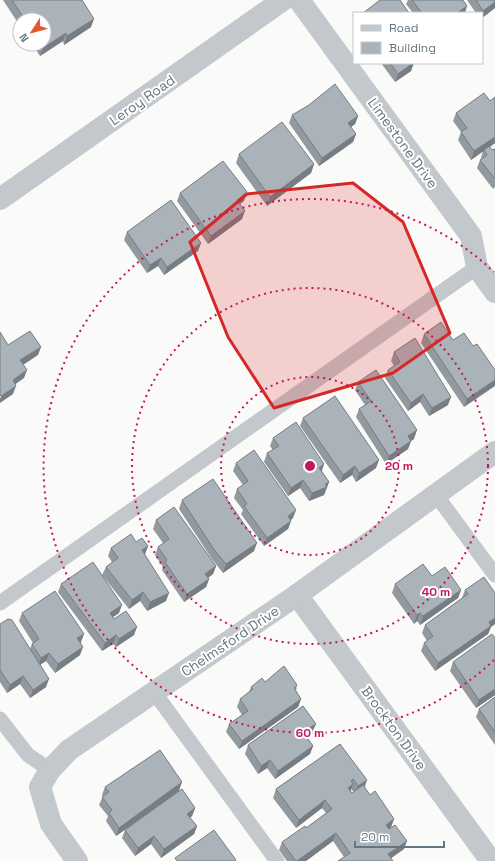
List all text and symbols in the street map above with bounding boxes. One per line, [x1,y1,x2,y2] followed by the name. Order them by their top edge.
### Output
[12,12,52,52] north arrow
[353,12,483,64] legend
[389,20,418,36] text: Road
[16,31,32,45] text: N
[389,40,436,56] text: Building
[106,71,178,129] street label: Leroy Road
[364,94,442,192] street label: Limestone Drive
[385,458,413,474] text: 20 m
[303,459,317,473] centre of rings
[422,584,450,600] text: 40 m
[178,602,282,680] street label: Chelmsford Drive
[358,682,430,774] street label: Brockton Drive
[296,725,324,741] text: 60 m
[355,823,444,849] scale bar
[361,829,389,845] text: 20 m

